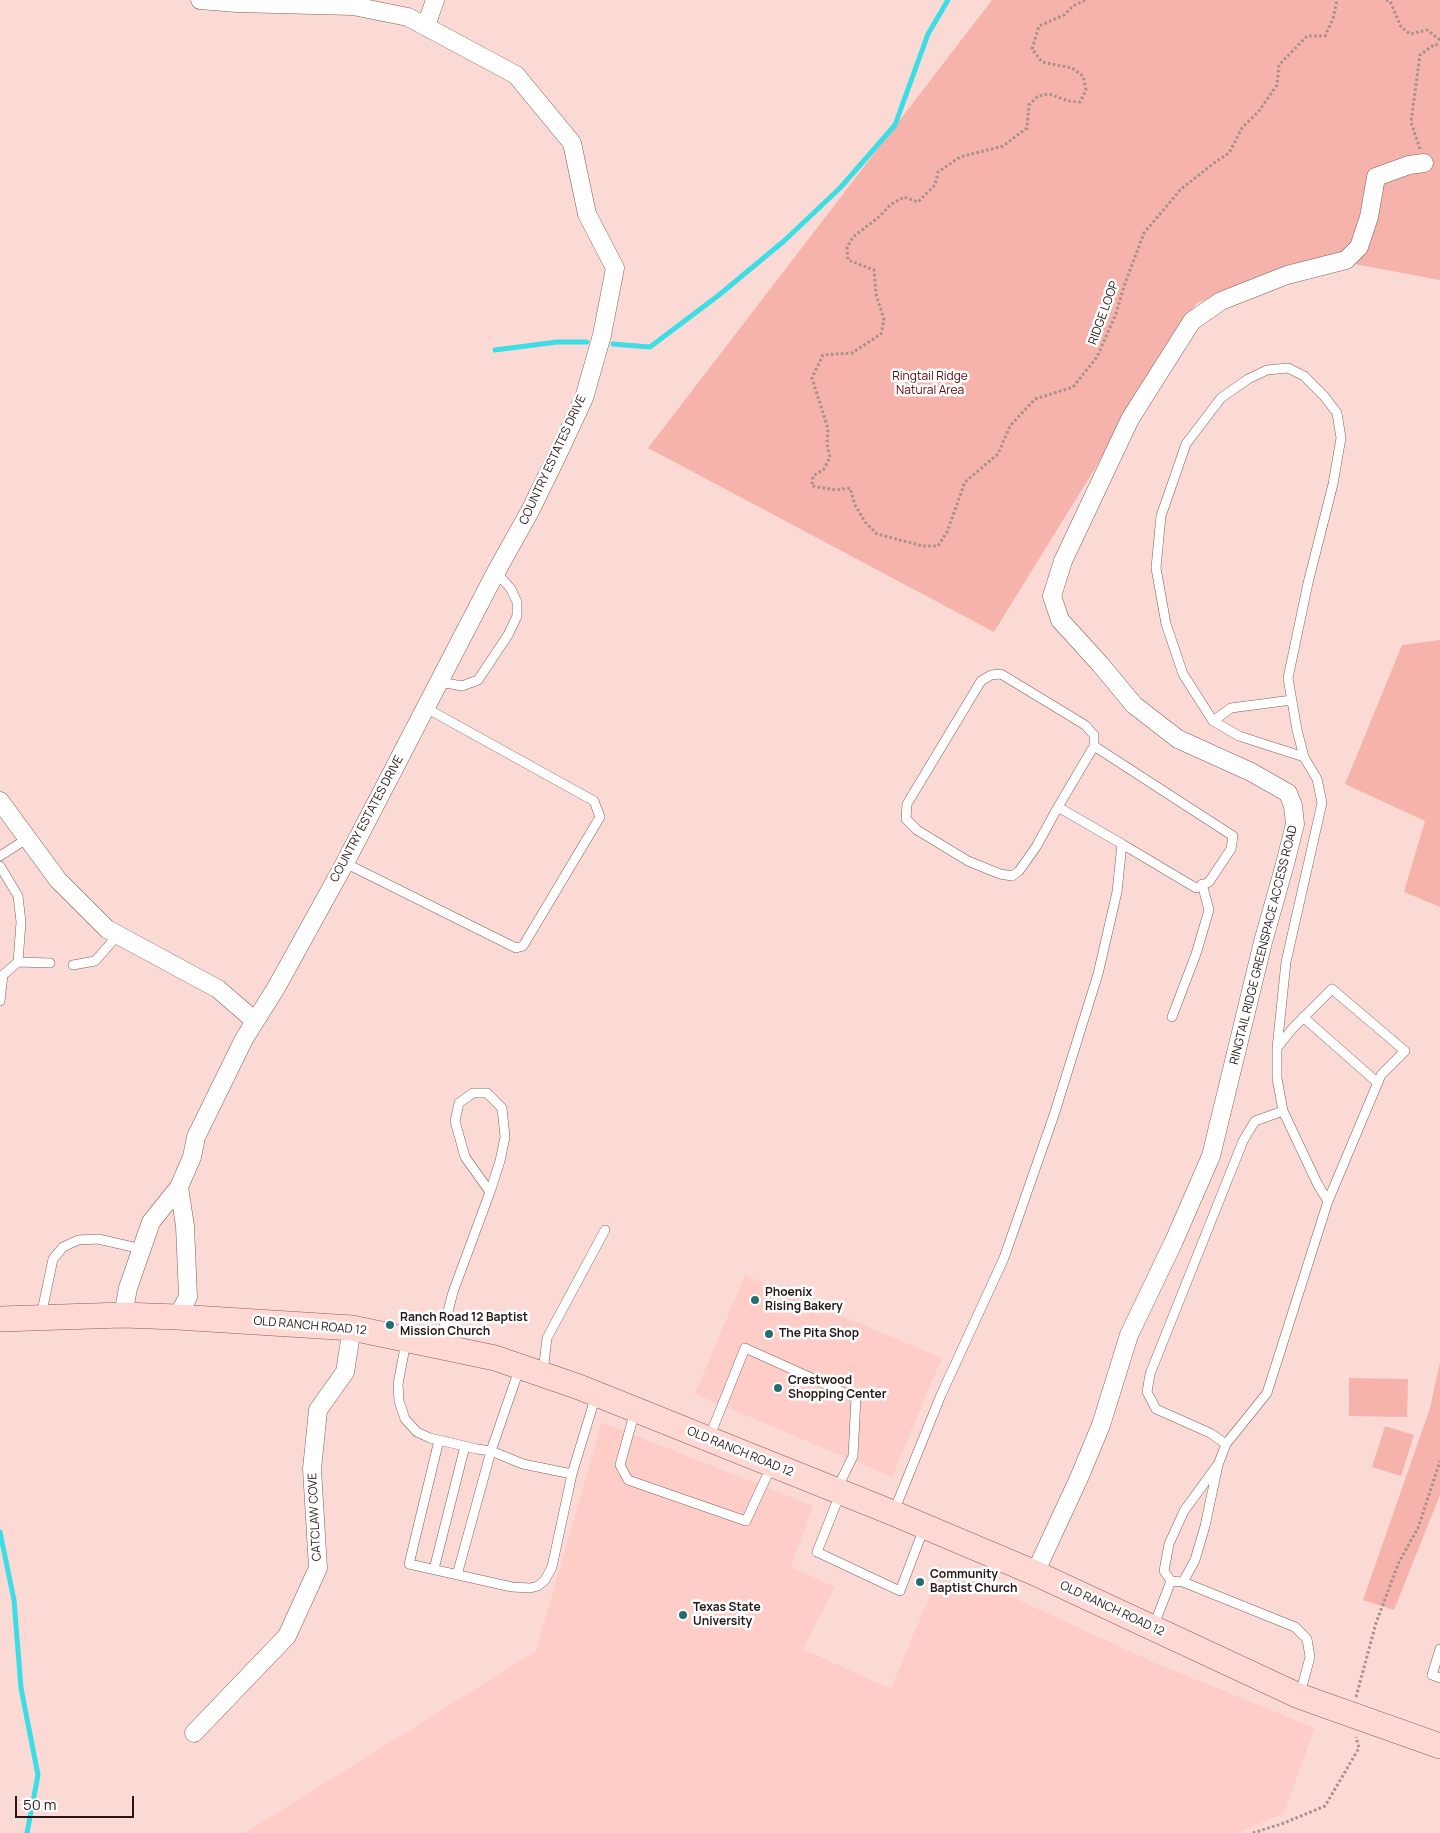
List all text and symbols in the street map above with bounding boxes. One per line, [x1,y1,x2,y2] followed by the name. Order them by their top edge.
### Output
[1086,279,1122,347] street label: RIDGE LOOP
[892,370,968,398] park label: Ringtail Ridge Natural Area
[517,393,589,527] street label: COUNTRY ESTATES DRIVE
[327,753,407,885] street label: COUNTRY ESTATES DRIVE
[1227,824,1301,1066] street label: RINGTAIL RIDGE GREENSPACE ACCESS ROAD
[765,1286,843,1314] place label: Phoenix Rising Bakery
[749,1294,761,1306] marker: Phoenix Rising Bakery
[400,1311,528,1339] place label: Ranch Road 12 Baptist Mission Church
[253,1314,367,1338] street label: OLD RANCH ROAD 12
[384,1319,396,1331] marker: Ranch Road 12 Baptist Mission Church
[779,1327,859,1341] place label: The Pita Shop
[763,1328,775,1340] marker: The Pita Shop
[788,1374,887,1402] place label: Crestwood Shopping Center
[772,1382,784,1394] marker: Crestwood Shopping Center
[685,1424,795,1480] street label: OLD RANCH ROAD 12
[305,1472,325,1562] street label: CATCLAW COVE
[930,1568,1017,1596] place label: Community Baptist Church
[914,1576,926,1588] marker: Community Baptist Church
[1058,1579,1166,1639] street label: OLD RANCH ROAD 12
[693,1601,761,1629] place label: Texas State University
[677,1609,689,1621] marker: Texas State University
[18,1786,136,1818] scale bar
[23,1794,57,1815] text: 50 m

